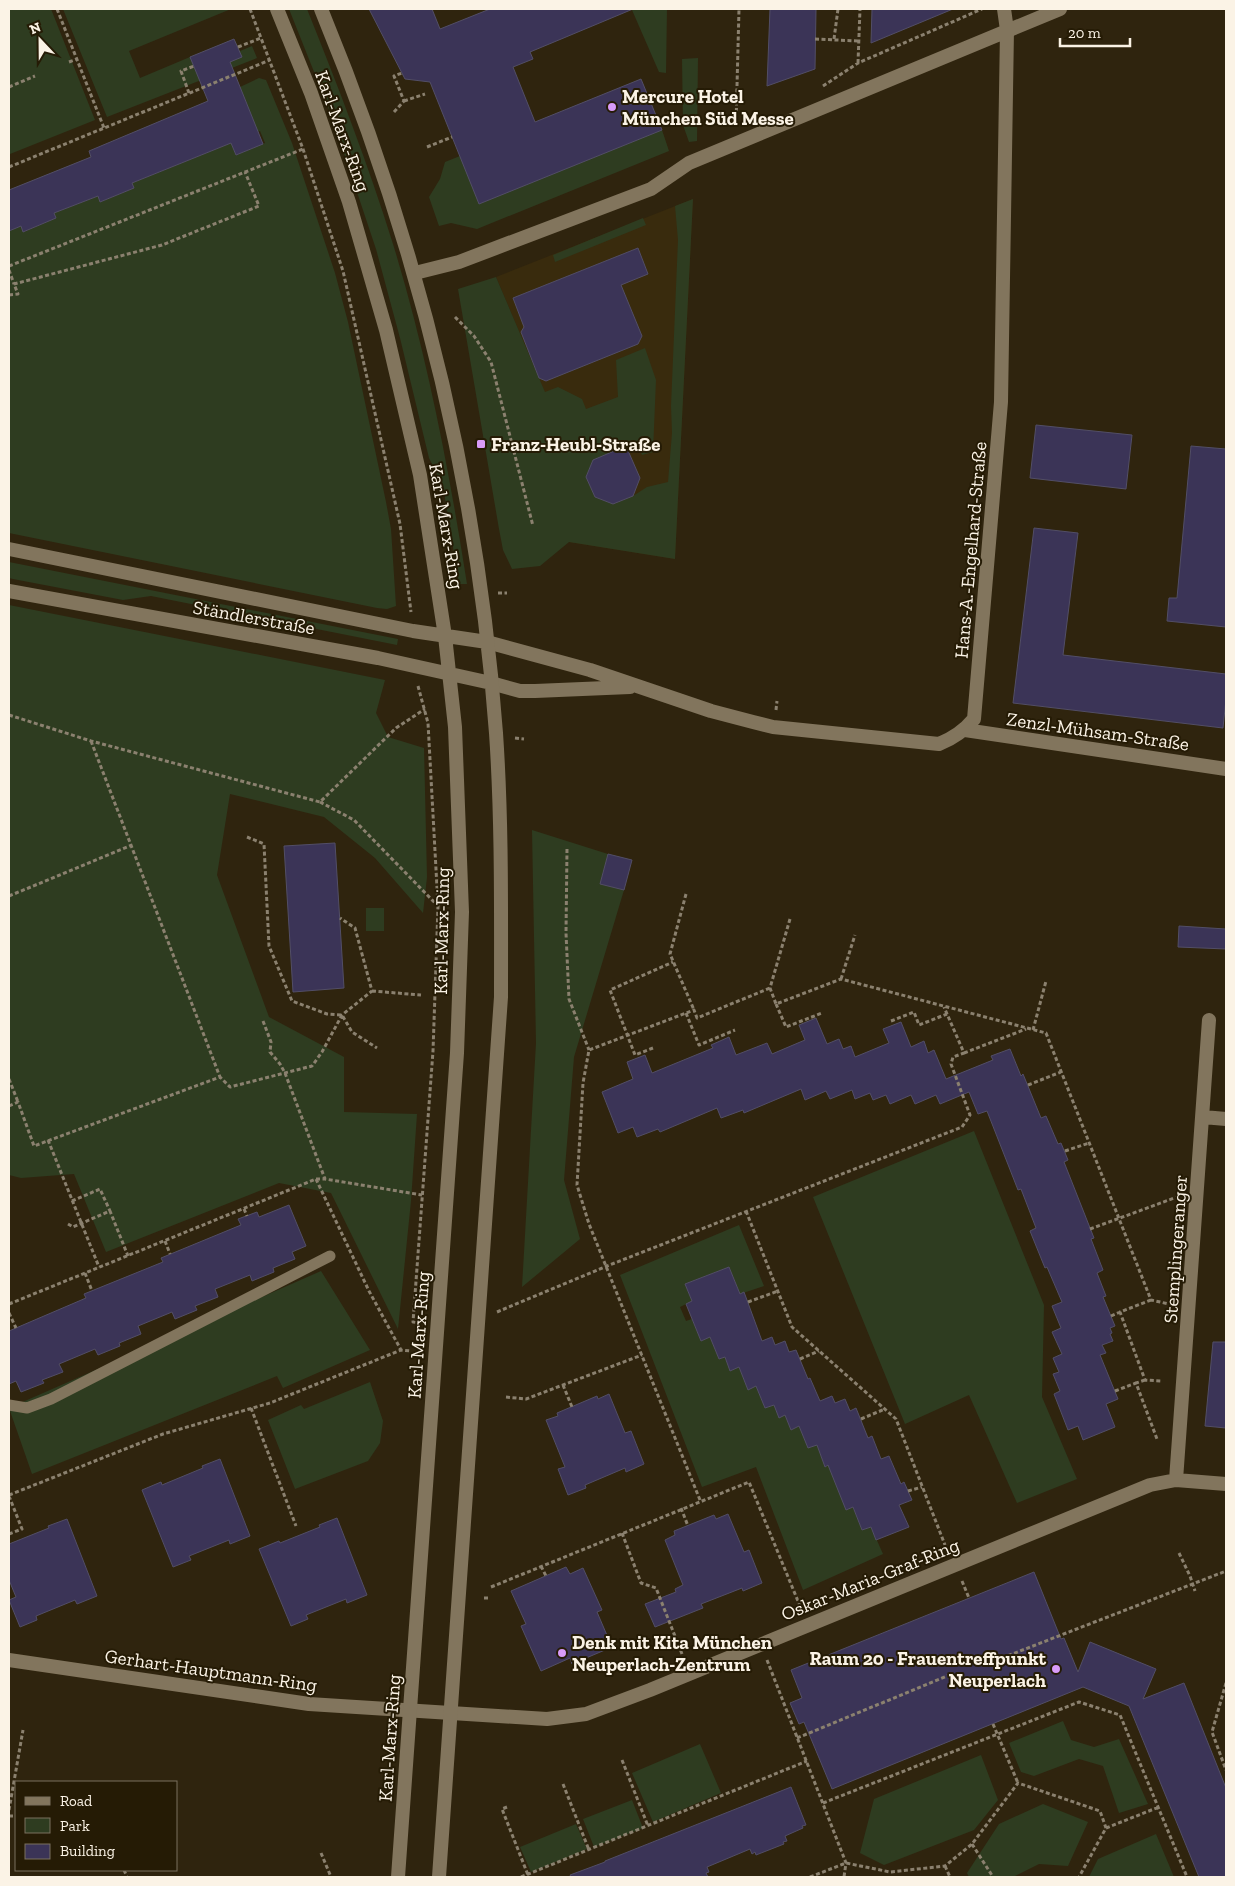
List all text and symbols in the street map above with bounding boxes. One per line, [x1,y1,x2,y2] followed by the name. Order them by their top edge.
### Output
[15,15,65,65] north arrow
[1060,15,1130,47] scale bar
[27,18,44,38] text: N
[1068,24,1101,42] text: 20 m
[310,67,375,196] street label: Karl-Marx-Ring
[622,85,794,130] place label: Mercure Hotel München Süd Messe
[606,101,618,113] marker: Mercure Hotel München Süd Messe
[491,433,660,456] place label: Franz-Heubl-Straße
[475,438,487,450] marker: Franz-Heubl-Straße
[950,441,991,659] street label: Hans-A.-Engelhard-Straße
[424,461,469,591] street label: Karl-Marx-Ring
[191,595,317,640] street label: Ständlerstraße
[1005,707,1191,756] street label: Zenzl-Mühsam-Straße
[429,867,454,995] street label: Karl-Marx-Ring
[1159,1174,1192,1324] street label: Stemplingeranger
[403,1270,434,1399] street label: Karl-Marx-Ring
[778,1533,963,1626] street label: Oskar-Maria-Graf-Ring
[572,1631,773,1676] place label: Denk mit Kita München Neuperlach-Zentrum
[103,1644,319,1697] street label: Gerhart-Hauptmann-Ring
[556,1647,568,1659] marker: Denk mit Kita München Neuperlach-Zentrum
[810,1647,1046,1692] place label: Raum 20 - Frauentreffpunkt Neuperlach
[1050,1663,1062,1675] marker: Raum 20 - Frauentreffpunkt Neuperlach
[374,1673,405,1802] street label: Karl-Marx-Ring
[15,1781,178,1871] legend
[60,1792,93,1810] text: Road
[60,1817,90,1835] text: Park
[60,1842,115,1860] text: Building

